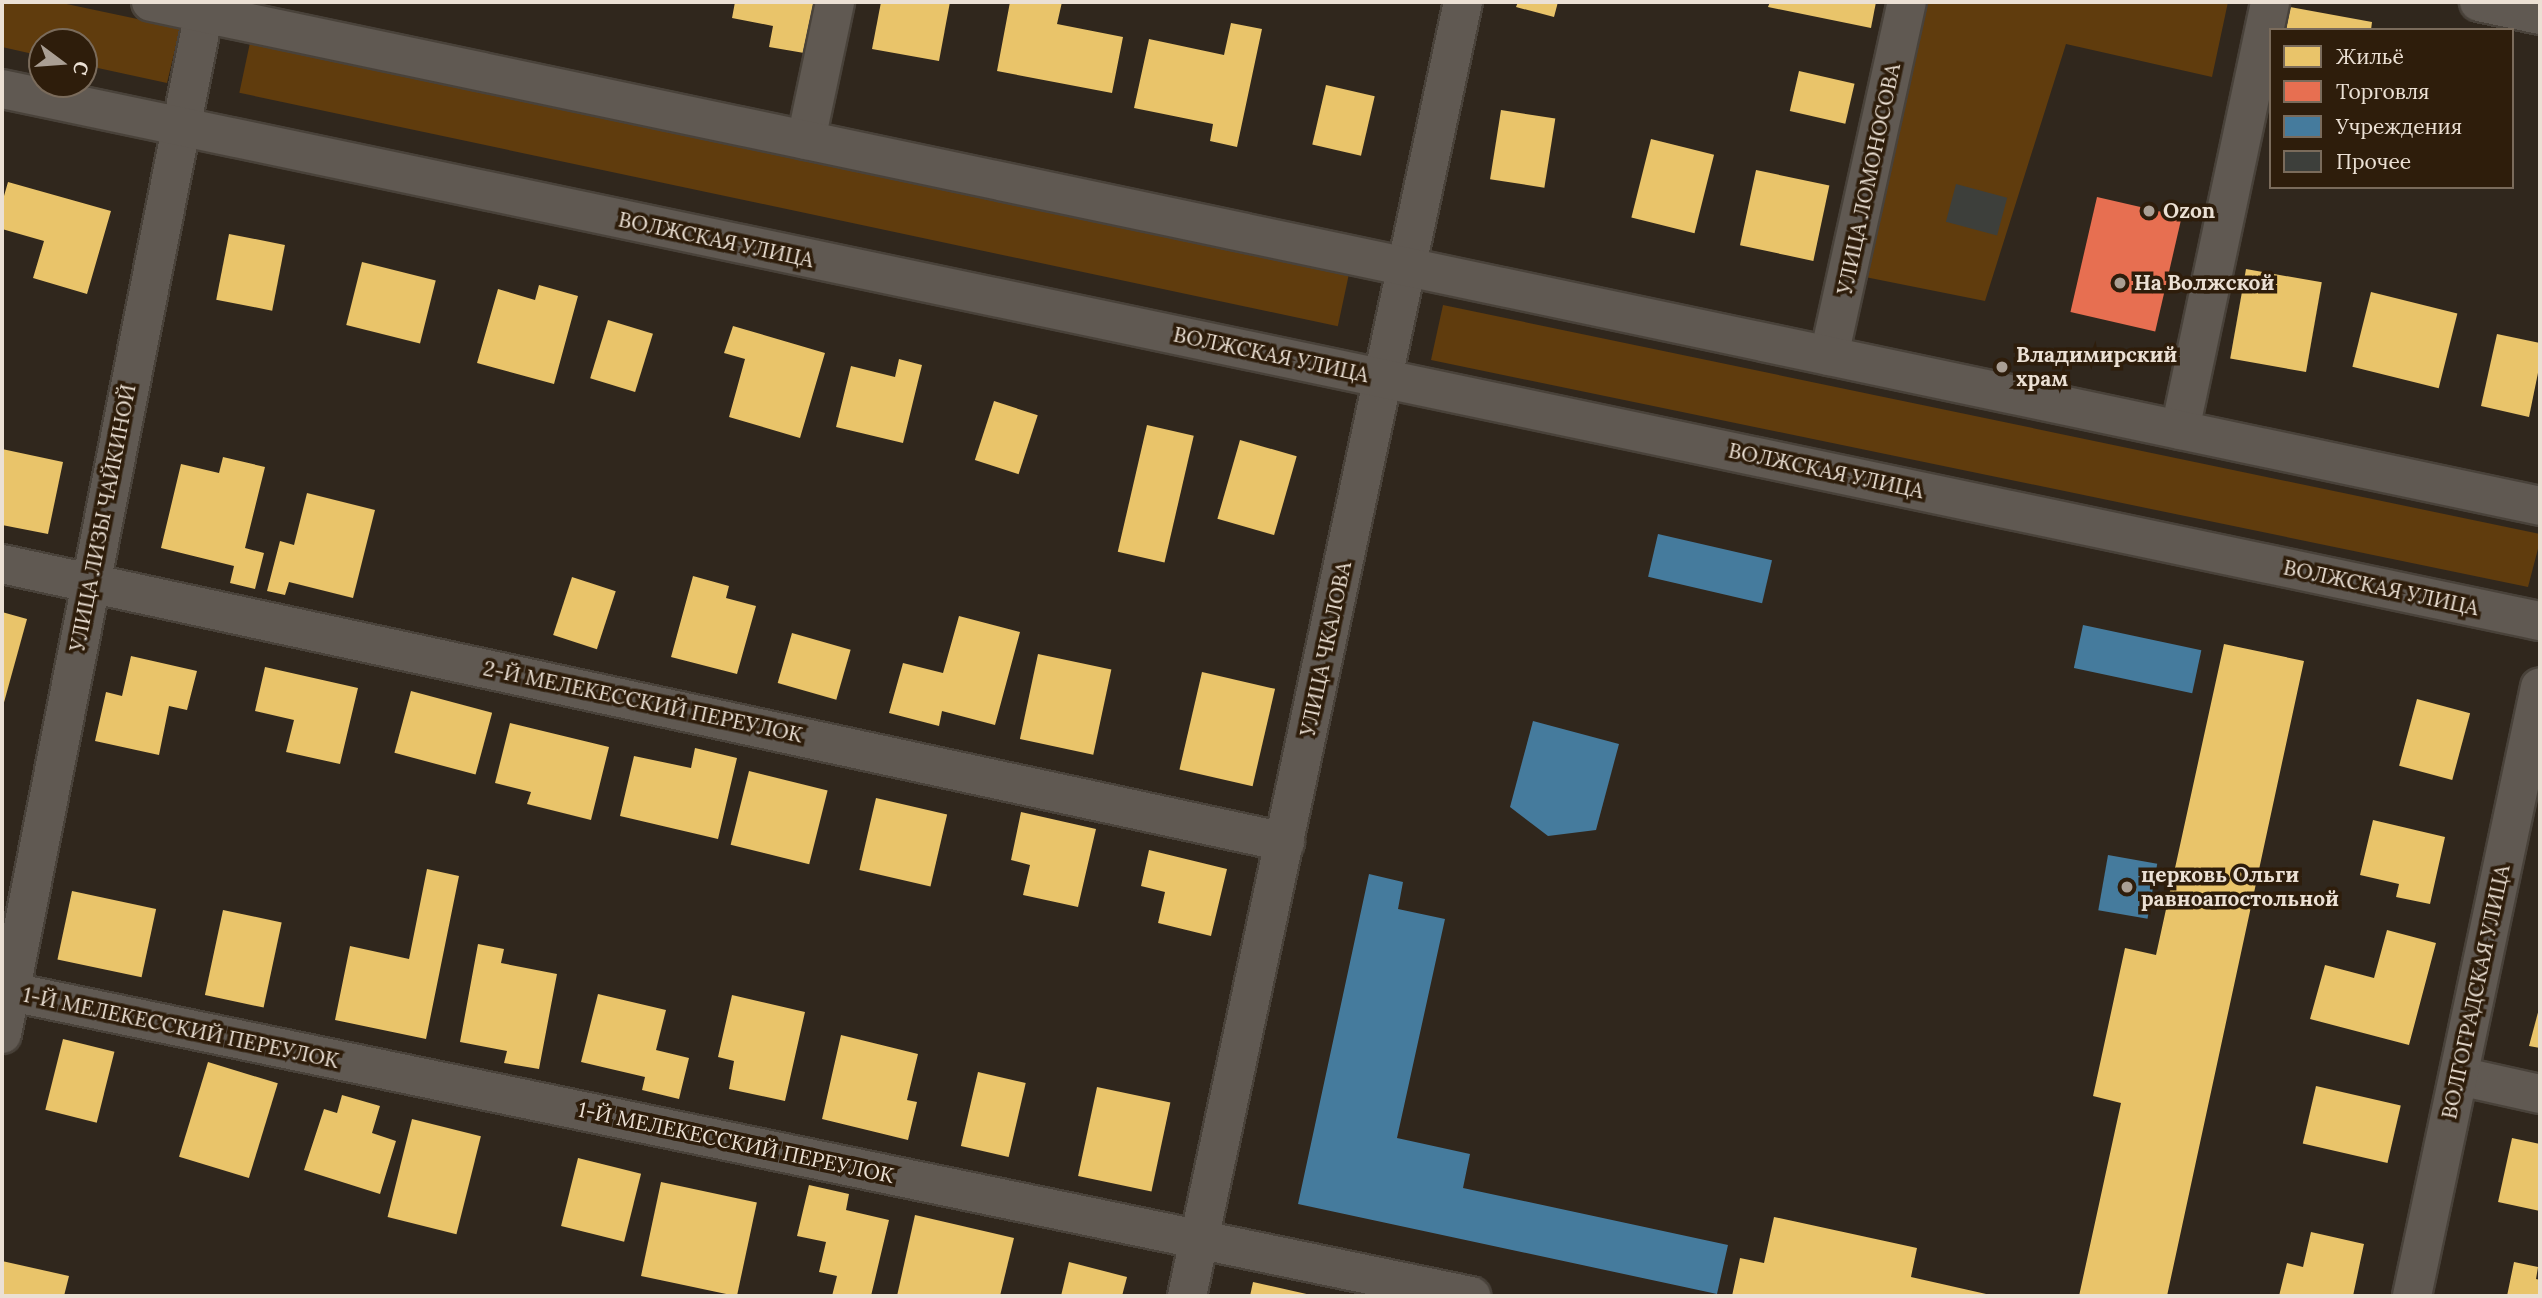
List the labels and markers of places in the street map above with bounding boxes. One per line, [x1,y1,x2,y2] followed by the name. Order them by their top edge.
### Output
[2163,198,2215,224] place label: Ozon
[2141,203,2157,219] marker: Ozon
[2134,270,2274,296] place label: На Волжской
[2112,275,2128,291] marker: На Волжской
[2016,342,2177,392] place label: Владимирский храм
[1994,359,2010,375] marker: Владимирский храм
[2141,862,2339,912] place label: церковь Ольги равноапостольной
[2119,879,2135,895] marker: церковь Ольги равноапостольной

